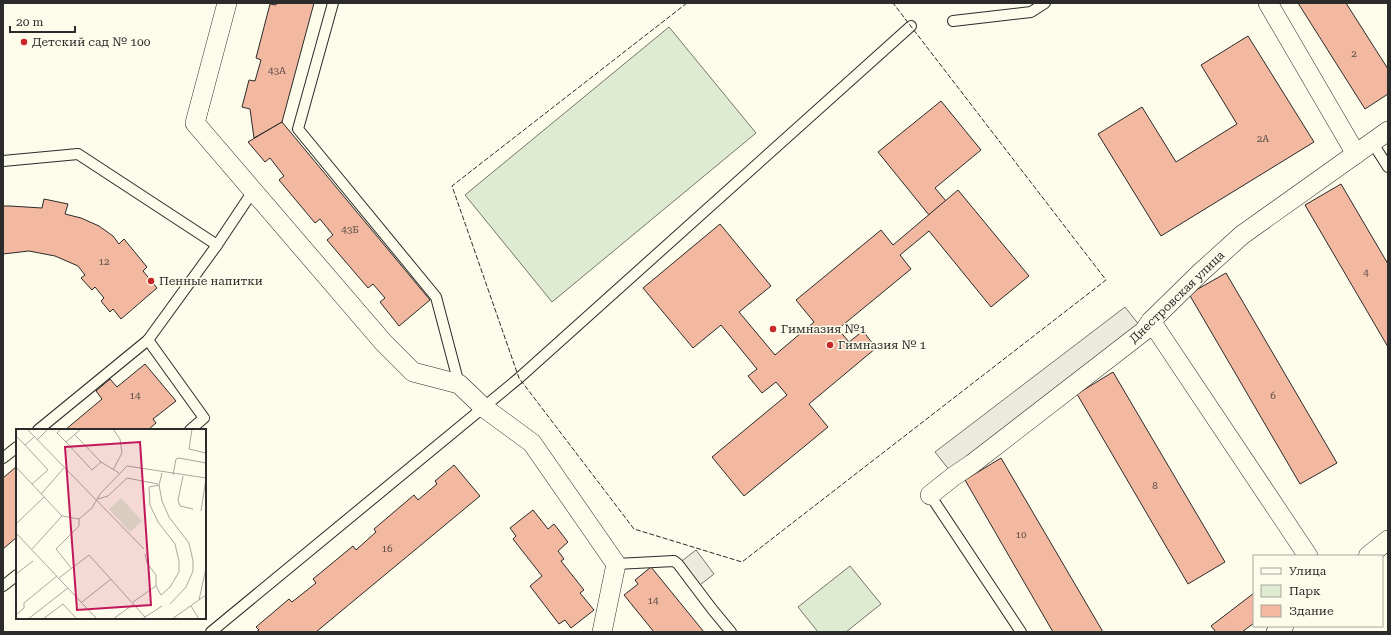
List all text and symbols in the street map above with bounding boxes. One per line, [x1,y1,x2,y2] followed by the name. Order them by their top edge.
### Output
[10,8,75,34] scale bar
[16,15,43,29] text: 20 m
[32,35,151,49] place label: Детский сад № 100
[19,37,29,47] marker: Детский сад № 100
[1351,48,1357,59] house number: 2
[268,65,286,76] house number: 43А
[1257,133,1269,144] house number: 2А
[341,224,359,235] house number: 43Б
[1127,248,1228,346] street label: Днестровская улица
[98,256,110,267] house number: 12
[1363,267,1369,278] house number: 4
[159,274,263,288] place label: Пенные напитки
[146,276,156,286] marker: Пенные напитки
[781,322,866,336] place label: Гимназия №1
[768,324,778,334] marker: Гимназия №1
[838,338,926,352] place label: Гимназия № 1
[825,340,835,350] marker: Гимназия № 1
[129,390,141,401] house number: 14
[1270,390,1276,401] house number: 6
[16,429,206,619] inset map
[1152,480,1158,491] house number: 8
[1015,529,1027,540] house number: 10
[381,543,393,554] house number: 16
[1253,555,1383,627] legend
[1289,564,1327,578] text: Улица
[1289,584,1321,598] text: Парк
[647,595,659,606] house number: 14
[1289,604,1334,618] text: Здание

